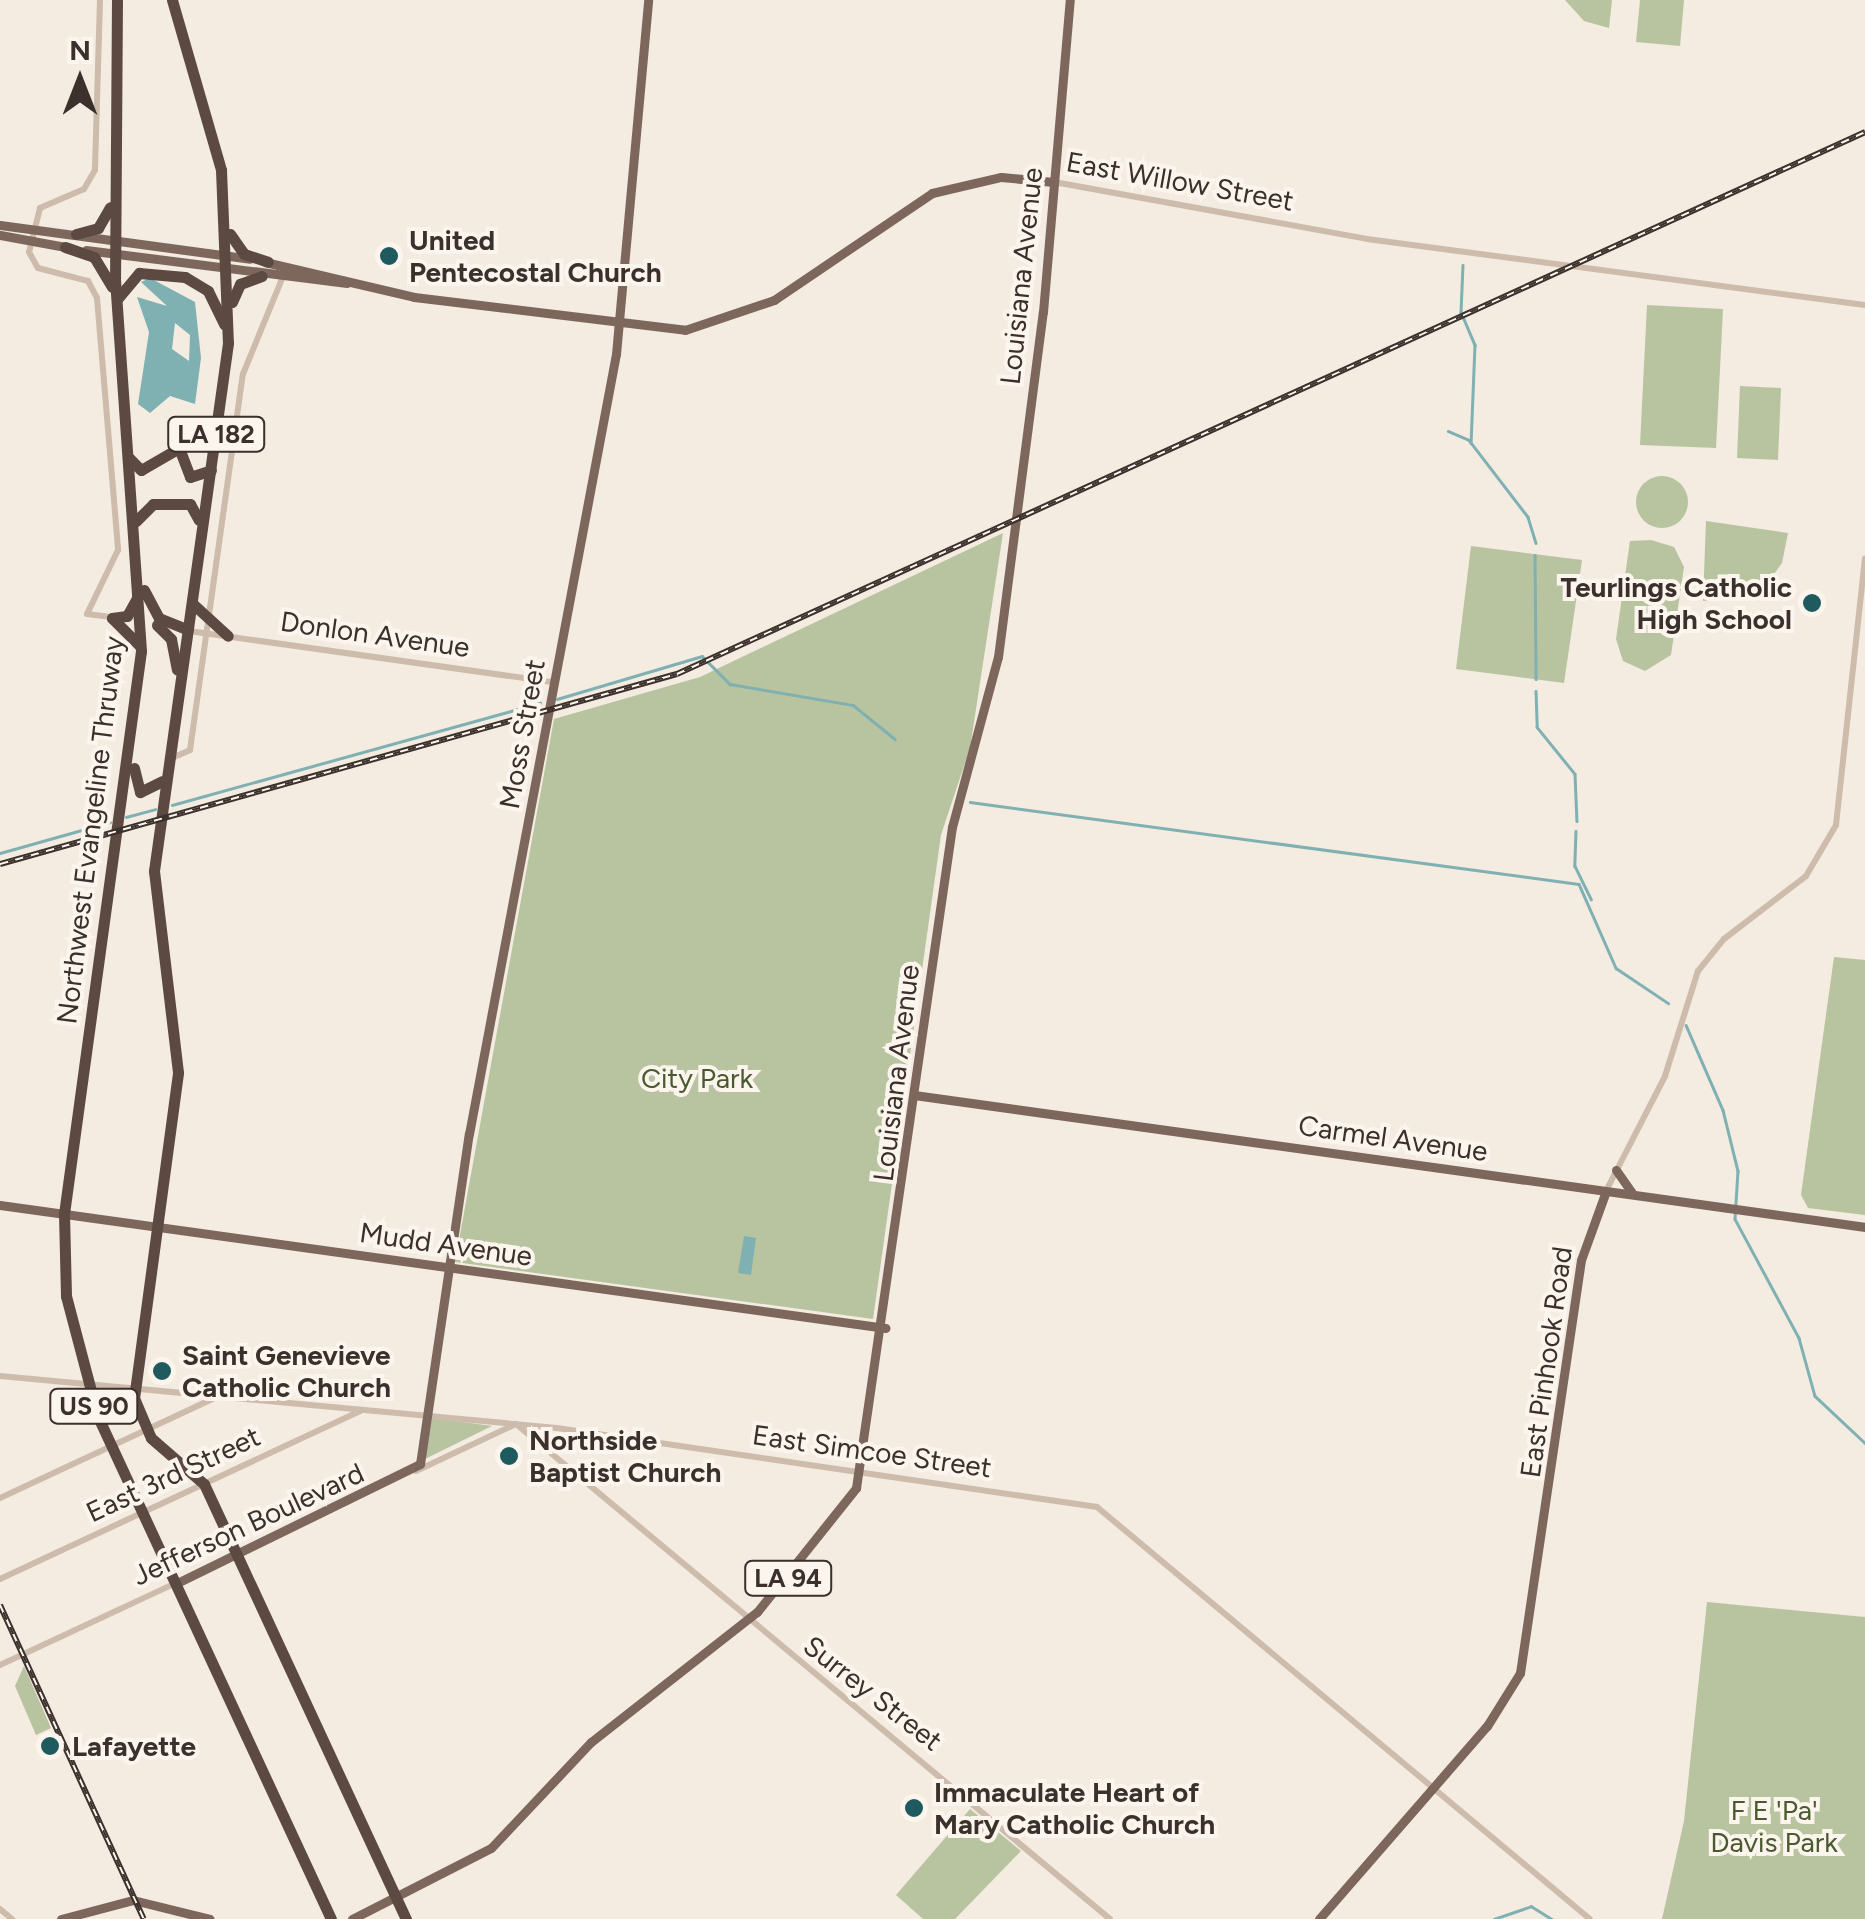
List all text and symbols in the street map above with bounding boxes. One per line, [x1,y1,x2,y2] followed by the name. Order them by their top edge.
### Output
[30,30,130,130] north arrow
[69,33,91,67] text: N
[1064,144,1296,218] street label: East Willow Street
[993,166,1049,386] street label: Louisiana Avenue
[409,223,662,289] place label: United Pentecostal Church
[378,245,400,267] marker: United Pentecostal Church
[166,414,266,454] road number: LA 182
[1561,570,1792,636] place label: Teurlings Catholic High School
[1801,592,1823,614] marker: Teurlings Catholic High School
[278,604,472,664] street label: Donlon Avenue
[50,634,130,1026] street label: Northwest Evangeline Thruway
[492,657,552,811] street label: Moss Street
[866,963,926,1183] street label: Louisiana Avenue
[641,1061,753,1095] park label: City Park
[1296,1108,1490,1168] street label: Carmel Avenue
[358,1215,534,1273] street label: Mudd Avenue
[1513,1244,1579,1480] street label: East Pinhook Road
[182,1338,391,1404] place label: Saint Genevieve Catholic Church
[151,1360,173,1382] marker: Saint Genevieve Catholic Church
[49,1386,139,1426] road number: US 90
[750,1418,994,1484] street label: East Simcoe Street
[81,1419,265,1529] street label: East 3rd Street
[529,1423,721,1489] place label: Northside Baptist Church
[498,1445,520,1467] marker: Northside Baptist Church
[127,1456,369,1592] street label: Jefferson Boulevard
[743,1558,833,1598] road number: LA 94
[797,1628,949,1758] street label: Surrey Street
[72,1729,196,1763] place label: Lafayette
[37,1733,63,1759] marker: Lafayette
[934,1775,1215,1841] place label: Immaculate Heart of Mary Catholic Church
[1710,1793,1838,1859] park label: F E 'Pa' Davis Park
[903,1797,925,1819] marker: Immaculate Heart of Mary Catholic Church

